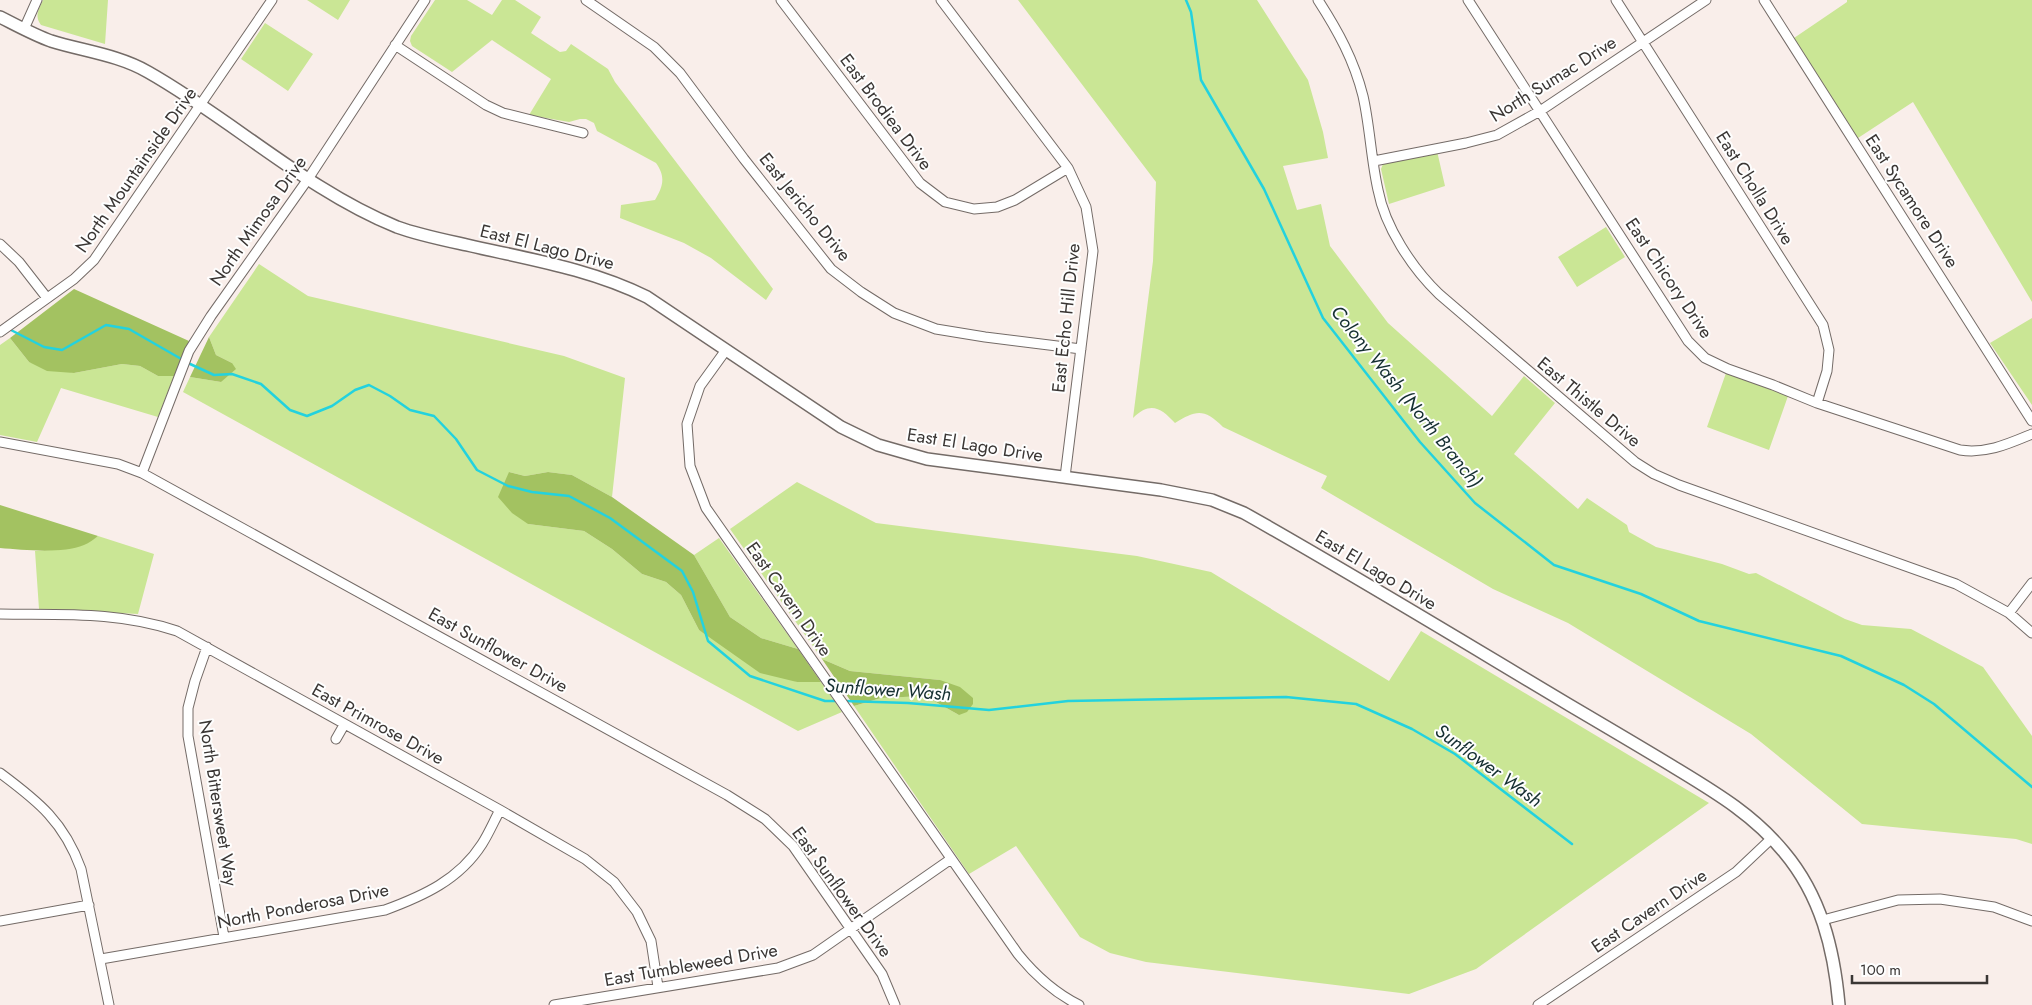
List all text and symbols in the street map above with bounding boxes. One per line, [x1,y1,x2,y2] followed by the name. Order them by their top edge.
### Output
[1485,30,1621,128] street label: North Sumac Drive
[834,48,938,176] street label: East Brodiea Drive
[69,82,203,258] street label: North Mountainside Drive
[1710,126,1800,250] street label: East Cholla Drive
[1859,129,1965,273] street label: East Sycamore Drive
[753,147,857,267] street label: East Jericho Drive
[203,151,313,291] street label: North Mimosa Drive
[1619,212,1719,344] street label: East Chicory Drive
[477,218,617,276] street label: East El Lago Drive
[1045,242,1087,394] street label: East Echo Hill Drive
[1325,299,1489,493] water label: Colony Wash (North Branch)
[1531,351,1647,453] street label: East Thistle Drive
[905,421,1045,469] street label: East El Lago Drive
[1310,524,1442,616] street label: East El Lago Drive
[740,537,838,661] street label: East Cavern Drive
[423,601,573,699] street label: East Sunflower Drive
[824,672,952,707] water label: Sunflower Wash
[307,677,449,771] street label: East Primrose Drive
[1430,717,1548,814] water label: Sunflower Wash
[192,718,244,888] street label: North Bittersweet Way
[786,821,898,963] street label: East Sunflower Drive
[1586,863,1712,959] street label: East Cavern Drive
[215,877,391,935] street label: North Ponderosa Drive
[602,937,780,993] street label: East Tumbleweed Drive
[1852,952,1987,984] scale bar
[1860,959,1901,981] text: 100 m

